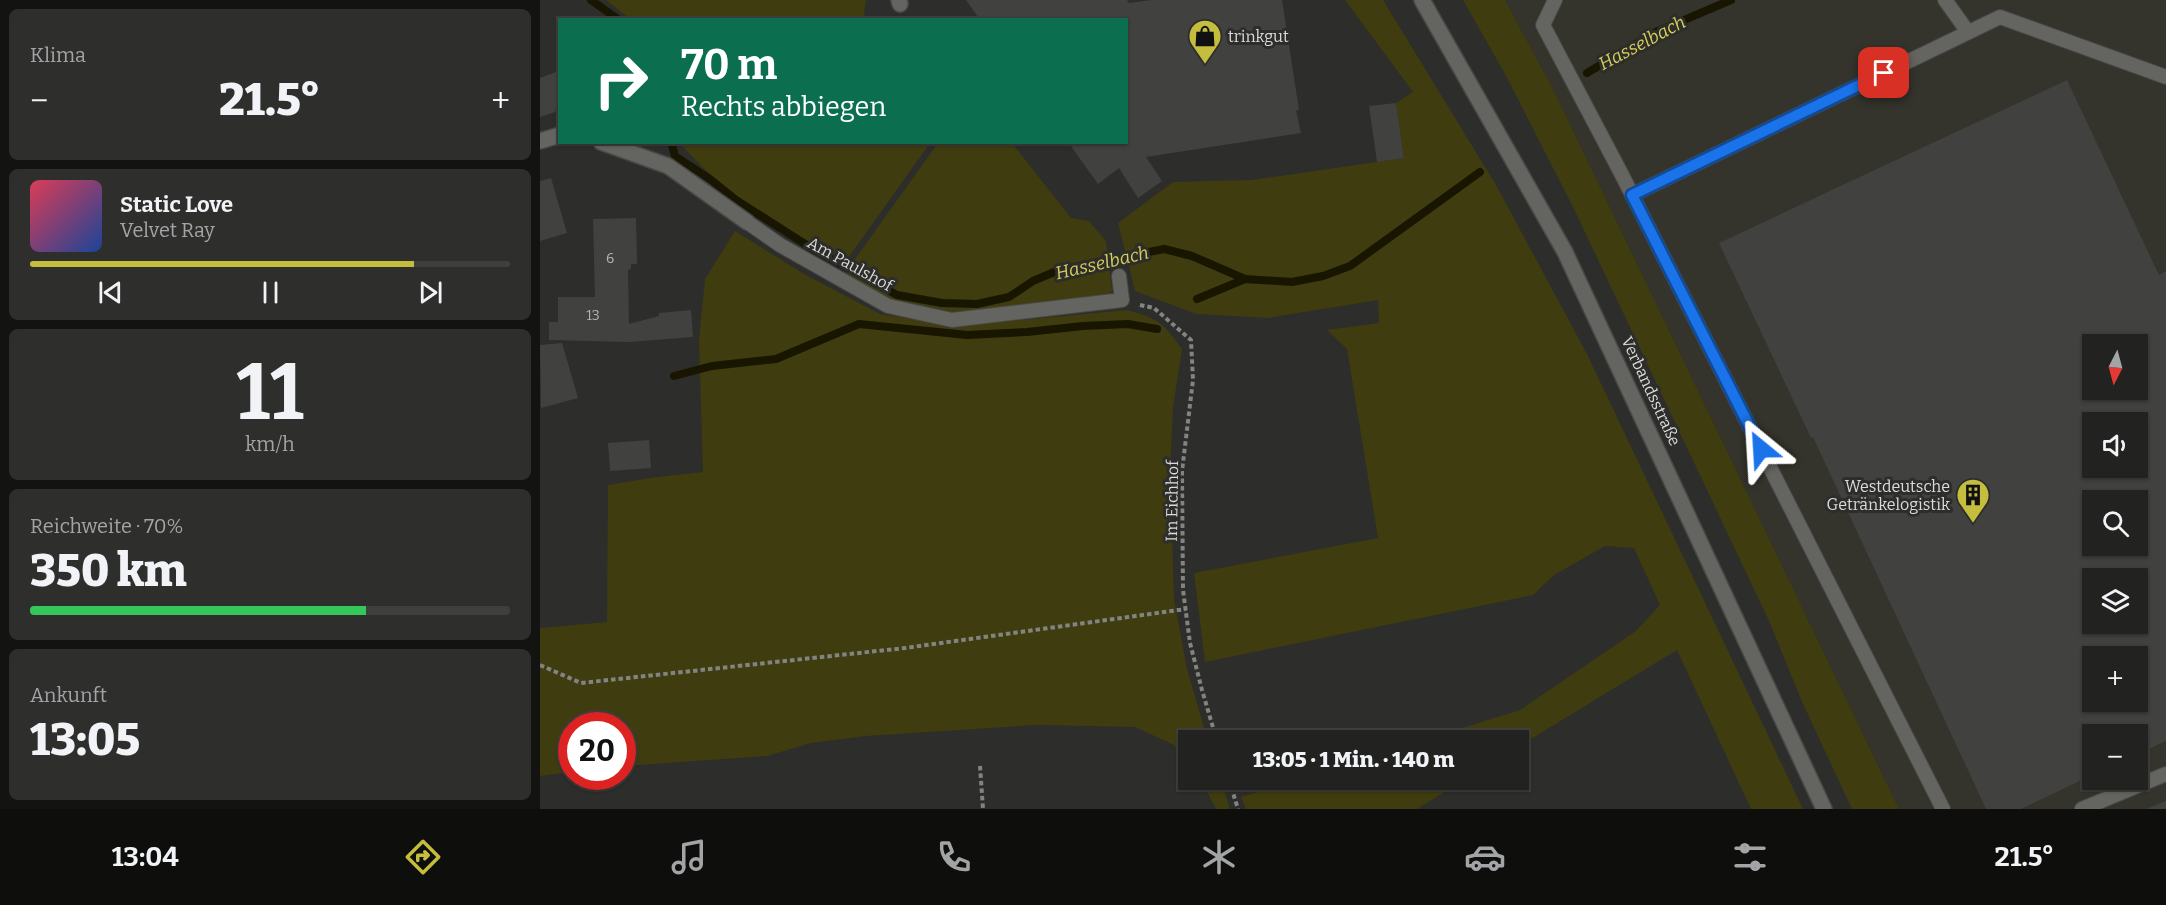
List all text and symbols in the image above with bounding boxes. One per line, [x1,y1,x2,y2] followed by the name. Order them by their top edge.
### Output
[1595,11,1689,75] water label: Hasselbach
[1187,18,1223,65] shop icon: trinkgut
[1228,27,1289,46] place label: trinkgut
[681,40,777,90] text: 70 m
[582,42,660,120] icon: right
[30,43,86,67] text: Klima
[1858,47,1909,98] pin
[1867,56,1900,89] icon: arrive
[219,73,320,127] text: 21.5°
[30,81,48,121] text: −
[491,81,510,121] text: +
[681,91,886,123] text: Rechts abbiegen
[120,191,233,218] text: Static Love
[120,218,215,242] text: Velvet Ray
[804,233,897,296] street label: Am Paulshof
[1053,242,1151,284] water label: Hasselbach
[606,250,614,267] house number: 6
[94,276,127,309] icon: previous
[254,276,287,309] icon: pause
[414,276,447,309] icon: next
[586,307,600,324] house number: 13
[1617,333,1685,449] street label: Verbandsstraße
[2082,334,2148,400] north arrow
[2082,334,2148,790] map controls
[236,346,304,440] text: 11
[2082,412,2148,478] button: sound
[1729,417,1793,481] position arrow
[245,432,295,456] text: km/h
[1162,459,1182,542] street label: Im Eichhof
[1826,477,1950,514] place label: Westdeutsche Getränkelogistik
[1955,477,1991,524] building icon: Westdeutsche Getränkelogistik
[2082,490,2148,556] button: search
[30,514,184,538] text: Reichweite · 70%
[30,544,187,598] text: 350 km
[2082,568,2148,634] button: layers
[2082,646,2148,712] button: +
[30,683,107,707] text: Ankunft
[558,712,636,790] speed limit sign: 20
[30,713,140,767] text: 13:05
[2082,724,2148,790] button: −
[1253,746,1454,773] text: 13:05 · 1 Min. · 140 m
[402,836,444,878] icon: directions
[668,836,710,878] icon: music
[933,836,975,878] icon: phone
[1198,836,1240,878] icon: climate
[1464,836,1506,878] icon: car
[1729,836,1771,878] icon: filters
[112,841,179,873] text: 13:04
[1995,841,2054,873] text: 21.5°

